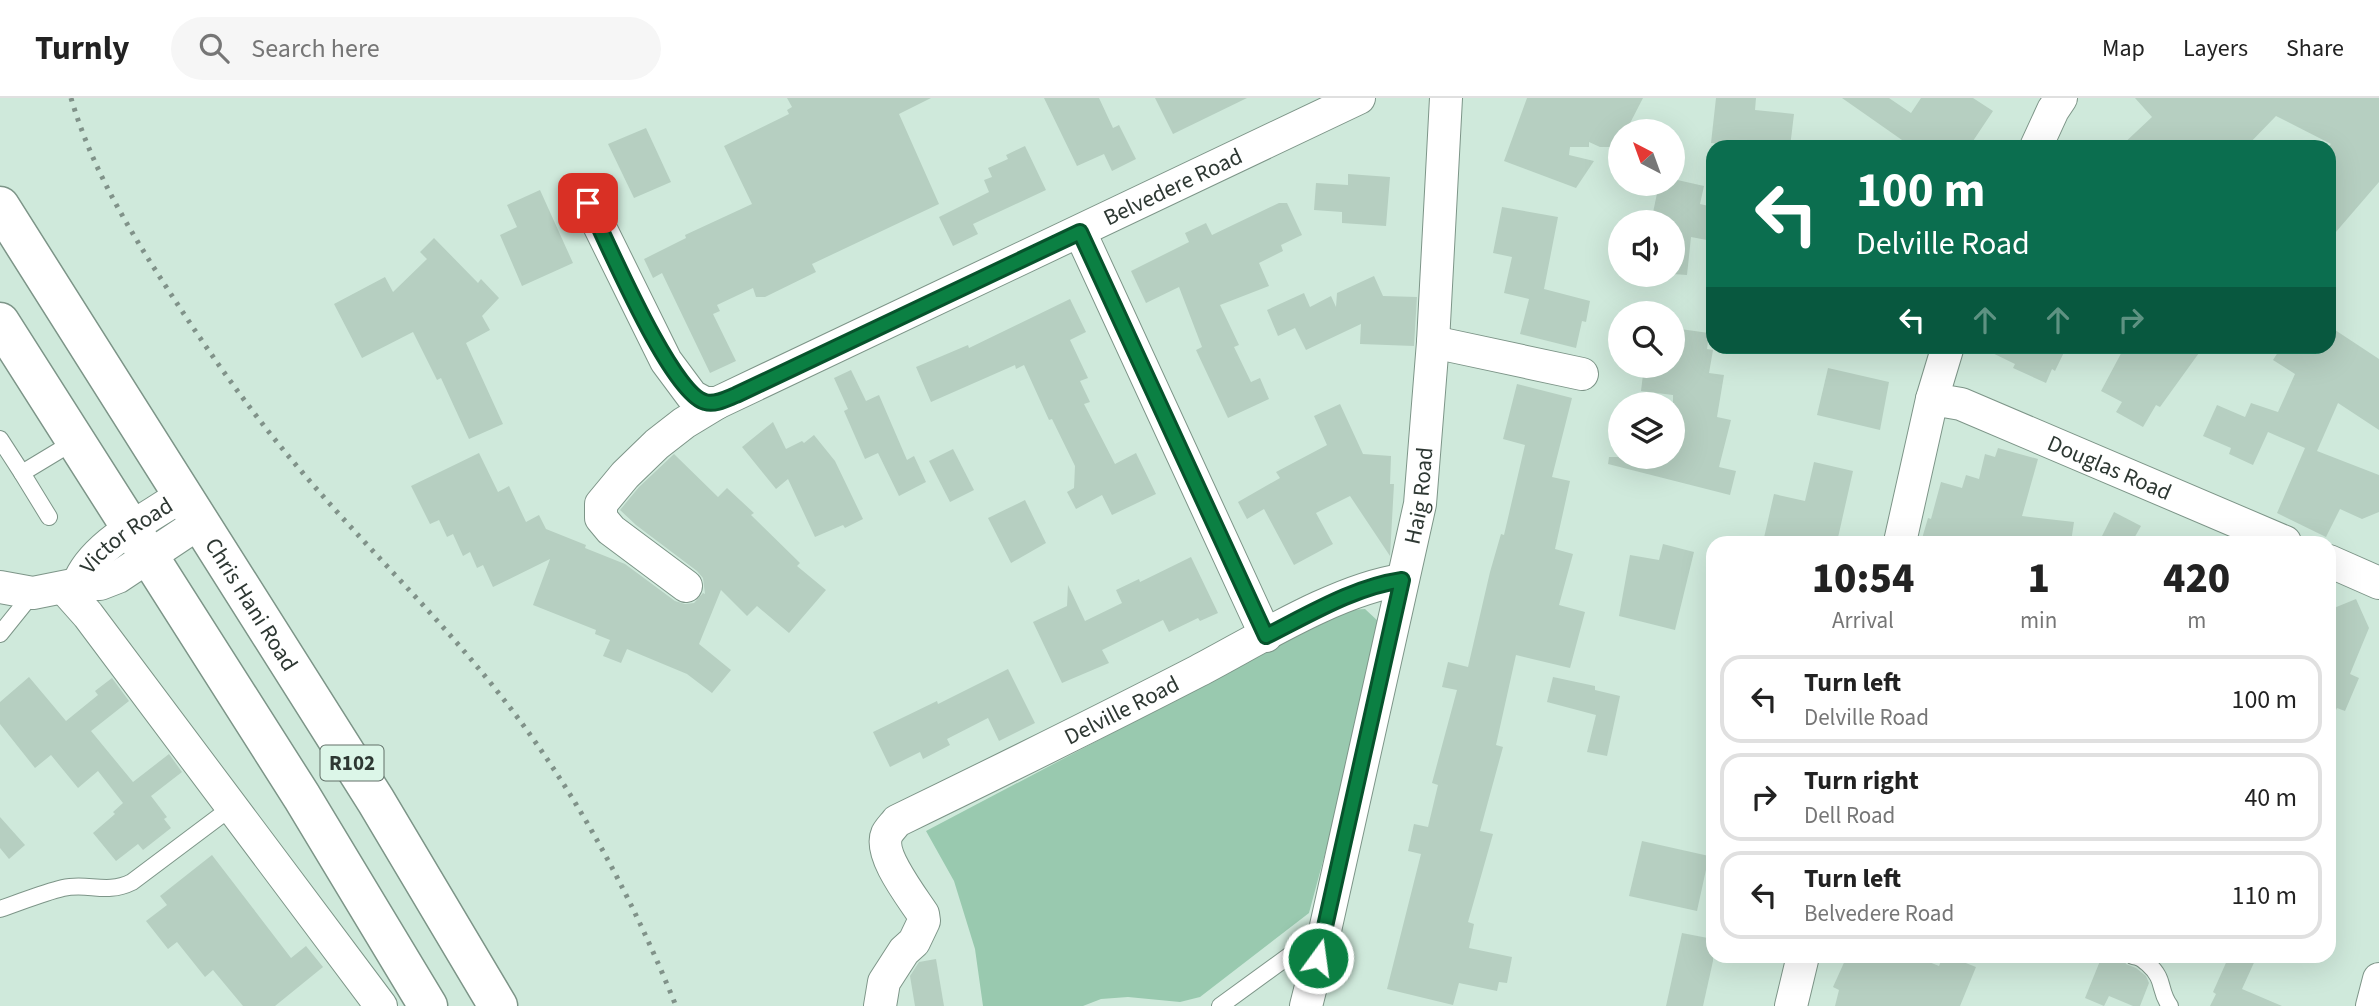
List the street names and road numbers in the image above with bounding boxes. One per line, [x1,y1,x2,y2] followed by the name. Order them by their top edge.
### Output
[1098,139,1248,234] street label: Belvedere Road
[2043,426,2177,508] street label: Douglas Road
[1395,446,1441,547] street label: Haig Road
[71,489,179,580] street label: Victor Road
[197,531,306,677] street label: Chris Hani Road
[1058,667,1185,753] street label: Delville Road
[320,746,384,780] road number: R102

